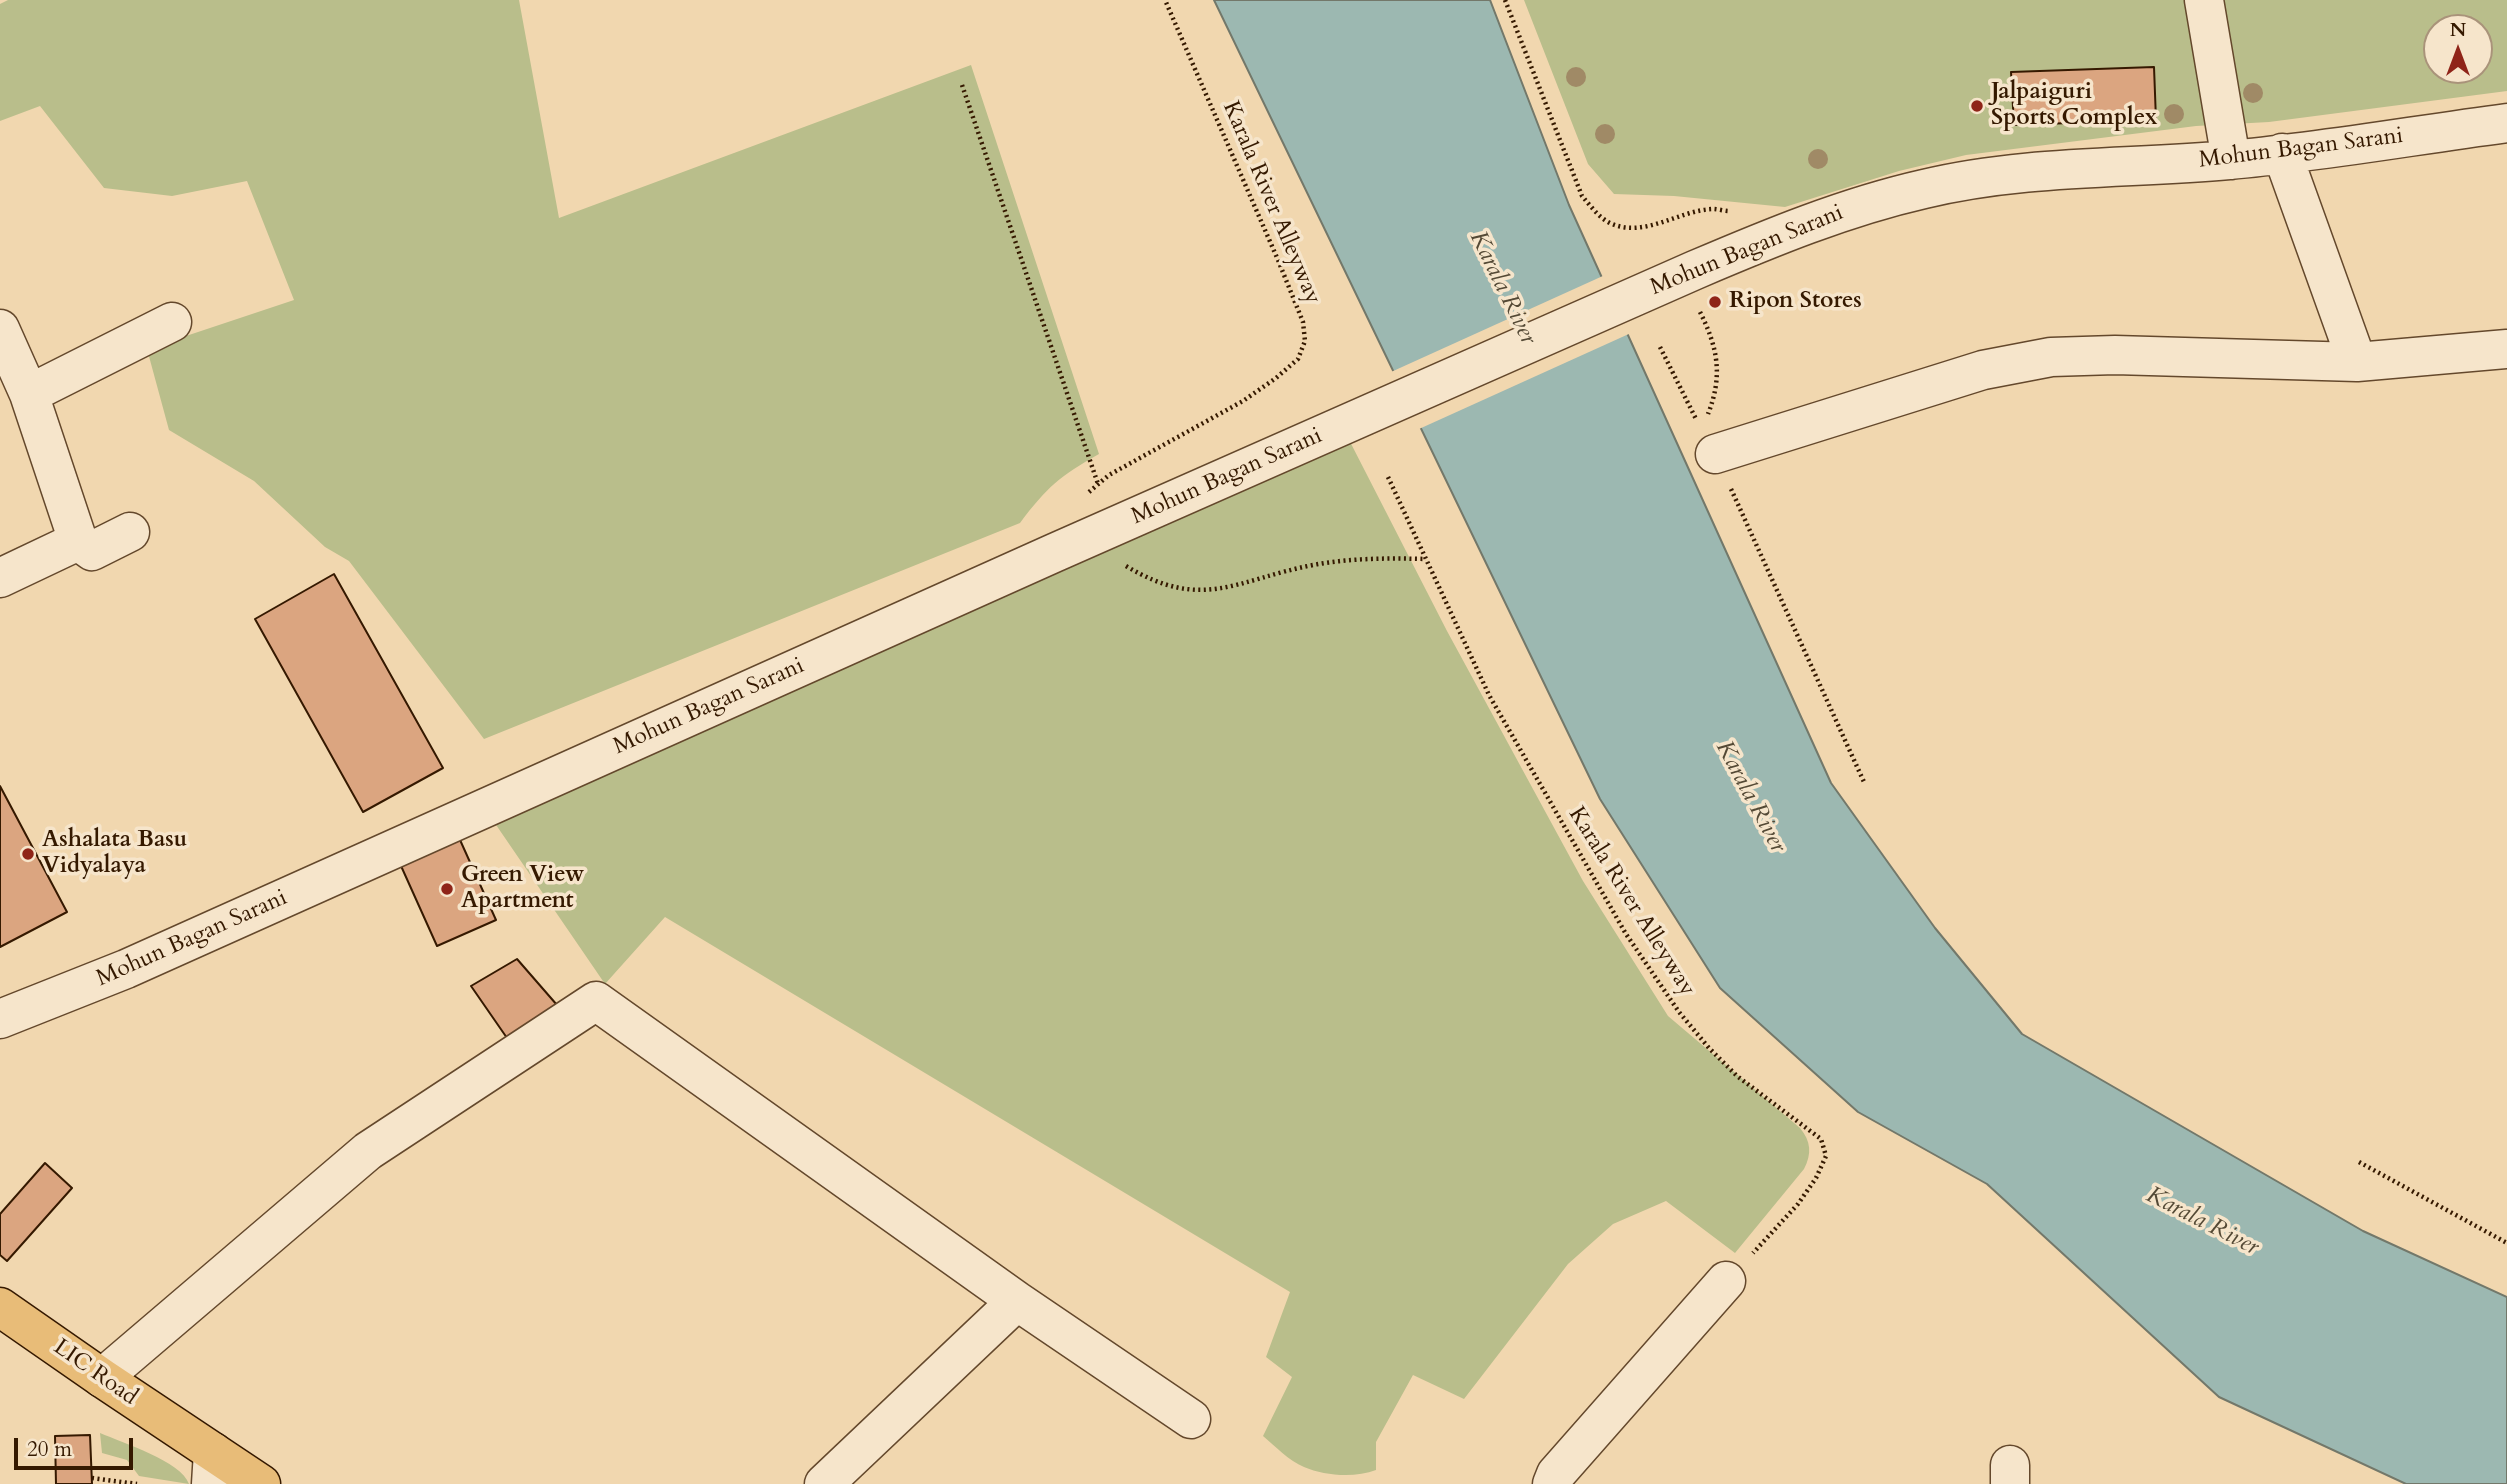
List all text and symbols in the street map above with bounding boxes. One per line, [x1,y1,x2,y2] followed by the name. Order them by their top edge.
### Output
[2423,14,2493,84] north arrow
[2450,17,2466,43] text: N
[1991,79,2157,133] place label: Jalpaiguri Sports Complex
[1216,97,1326,309] street label: Karala River Alleyway
[1969,98,1985,114] marker: Jalpaiguri Sports Complex
[2197,123,2405,175] street label: Mohun Bagan Sarani
[1647,200,1847,302] street label: Mohun Bagan Sarani
[1462,227,1542,349] water label: Karala River
[1729,288,1862,316] place label: Ripon Stores
[1707,294,1723,310] marker: Ripon Stores
[1127,423,1327,531] street label: Mohun Bagan Sarani
[609,653,809,761] street label: Mohun Bagan Sarani
[1709,736,1791,858] water label: Karala River
[1562,802,1700,1002] street label: Karala River Alleyway
[42,827,187,881] place label: Ashalata Basu Vidyalaya
[20,846,36,862] marker: Ashalata Basu Vidyalaya
[461,862,584,916] place label: Green View Apartment
[439,881,455,897] marker: Green View Apartment
[92,885,292,993] street label: Mohun Bagan Sarani
[2141,1181,2263,1263] water label: Karala River
[48,1334,142,1412] street label: LIC Road
[18,1424,136,1468] scale bar
[27,1435,72,1464] text: 20 m

